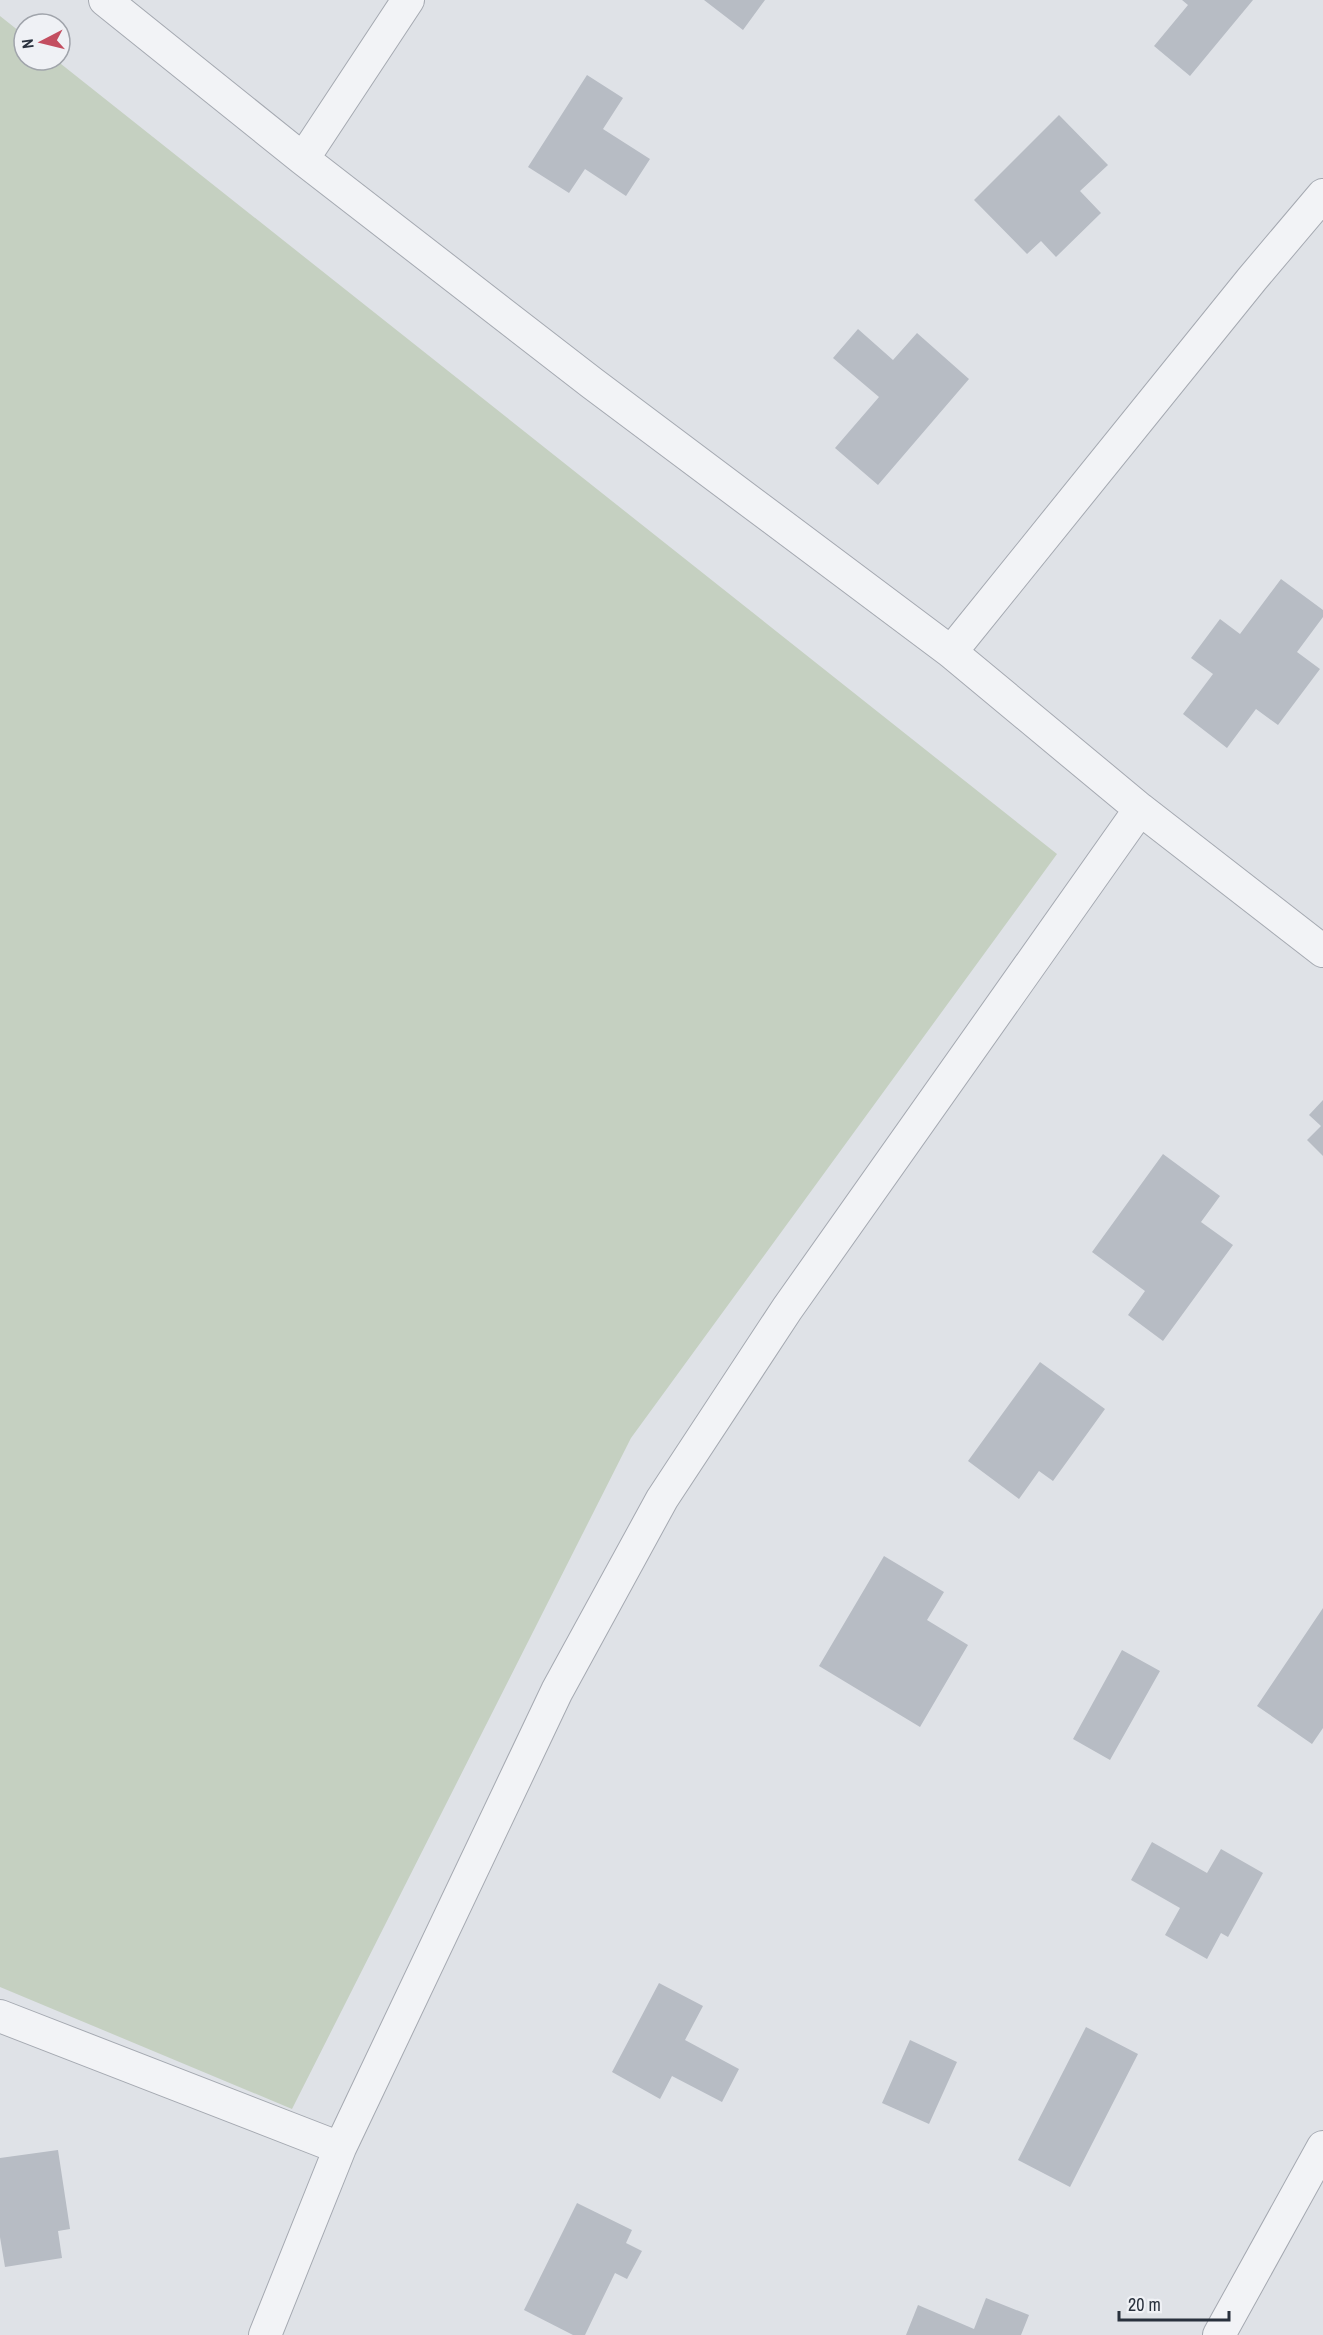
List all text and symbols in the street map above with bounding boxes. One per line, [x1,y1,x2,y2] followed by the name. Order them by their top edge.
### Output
[12,12,72,72] north arrow
[16,38,39,50] text: N
[1119,2284,1228,2322] scale bar
[1128,2292,1161,2317] text: 20 m

